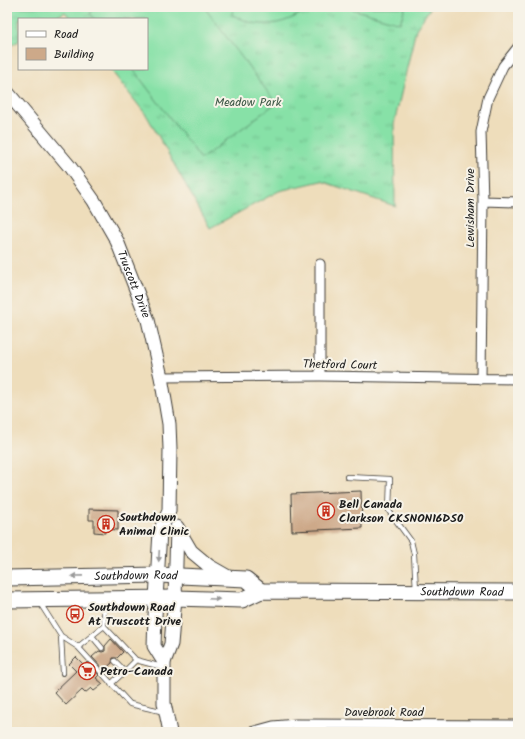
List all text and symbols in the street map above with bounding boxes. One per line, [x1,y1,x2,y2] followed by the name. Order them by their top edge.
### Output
[18,18,148,70] legend
[54,25,79,44] text: Road
[54,45,94,64] text: Building
[215,93,282,112] park label: Meadow Park
[461,168,480,248] street label: Lewisham Drive
[112,247,156,321] street label: Truscott Drive
[303,355,378,375] street label: Thetford Court
[339,495,464,528] place label: Bell Canada Clarkson CKSNON16DS0
[316,501,336,521] building icon: Bell Canada Clarkson CKSNON16DS0
[119,508,190,541] place label: Southdown Animal Clinic
[96,514,116,534] building icon: Southdown Animal Clinic
[155,550,162,562] one-way arrow
[94,565,179,586] street label: Southdown Road
[71,573,83,580] one-way arrow
[420,582,505,601] street label: Southdown Road
[208,596,220,603] one-way arrow
[88,598,181,631] place label: Southdown Road At Truscott Drive
[65,604,85,624] bus stop icon: Southdown Road At Truscott Drive
[77,661,97,681] supermarket icon: Petro-Canada
[100,662,173,681] place label: Petro-Canada
[344,703,425,722] street label: Davebrook Road

